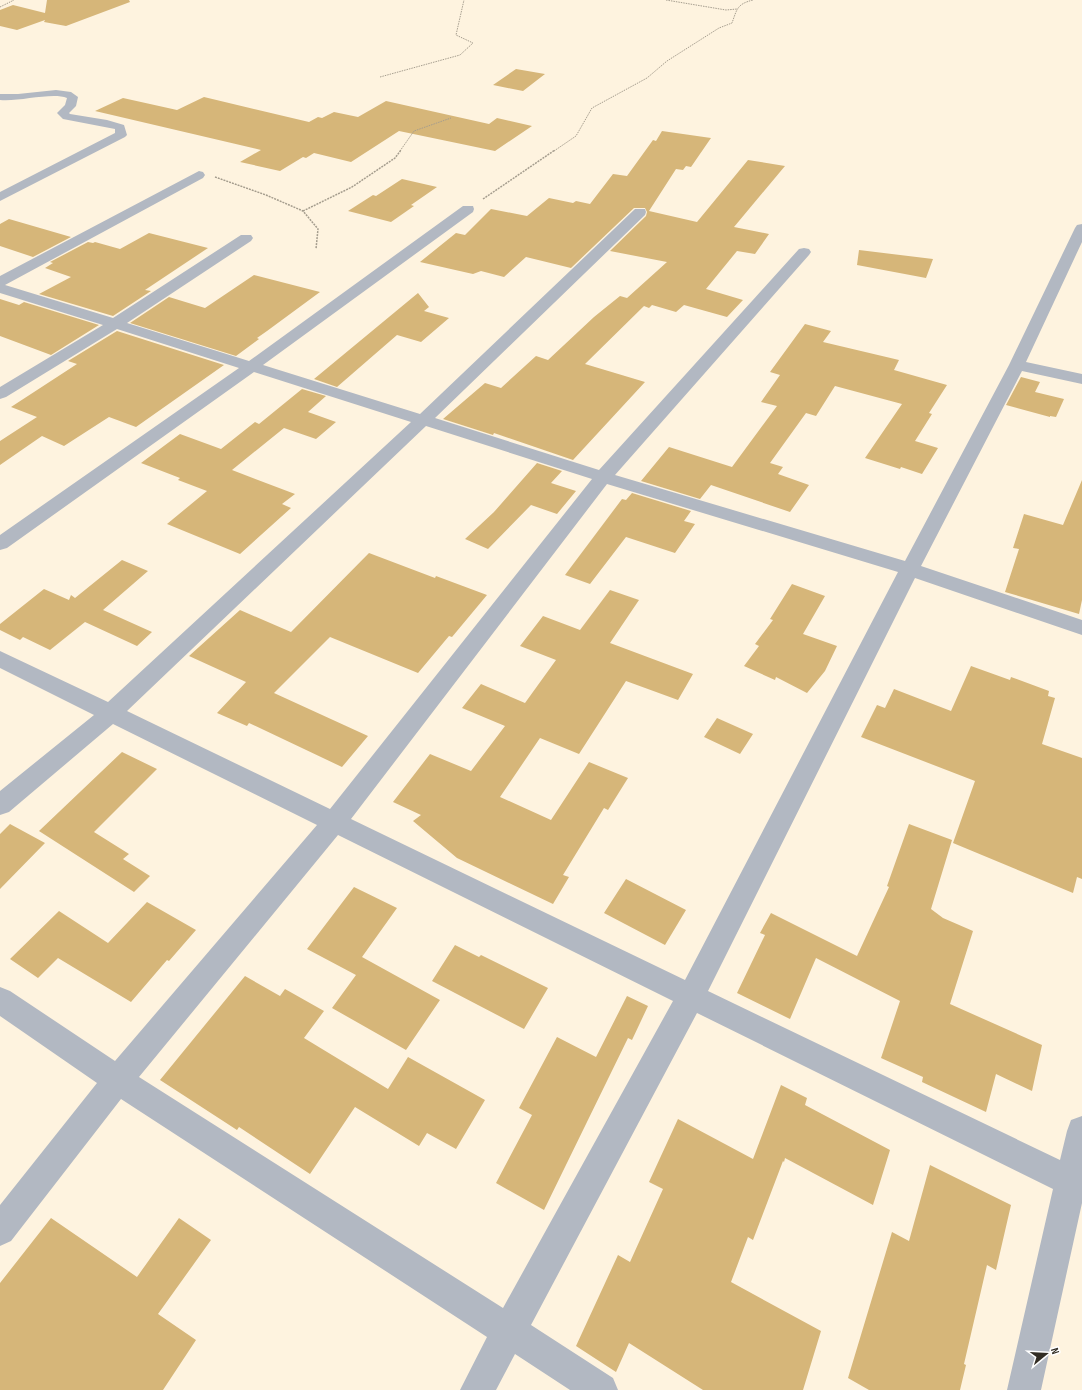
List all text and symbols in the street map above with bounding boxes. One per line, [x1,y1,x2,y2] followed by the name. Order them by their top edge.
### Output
[1026,1334,1066,1374] north arrow
[1048,1346,1062,1356] text: N

